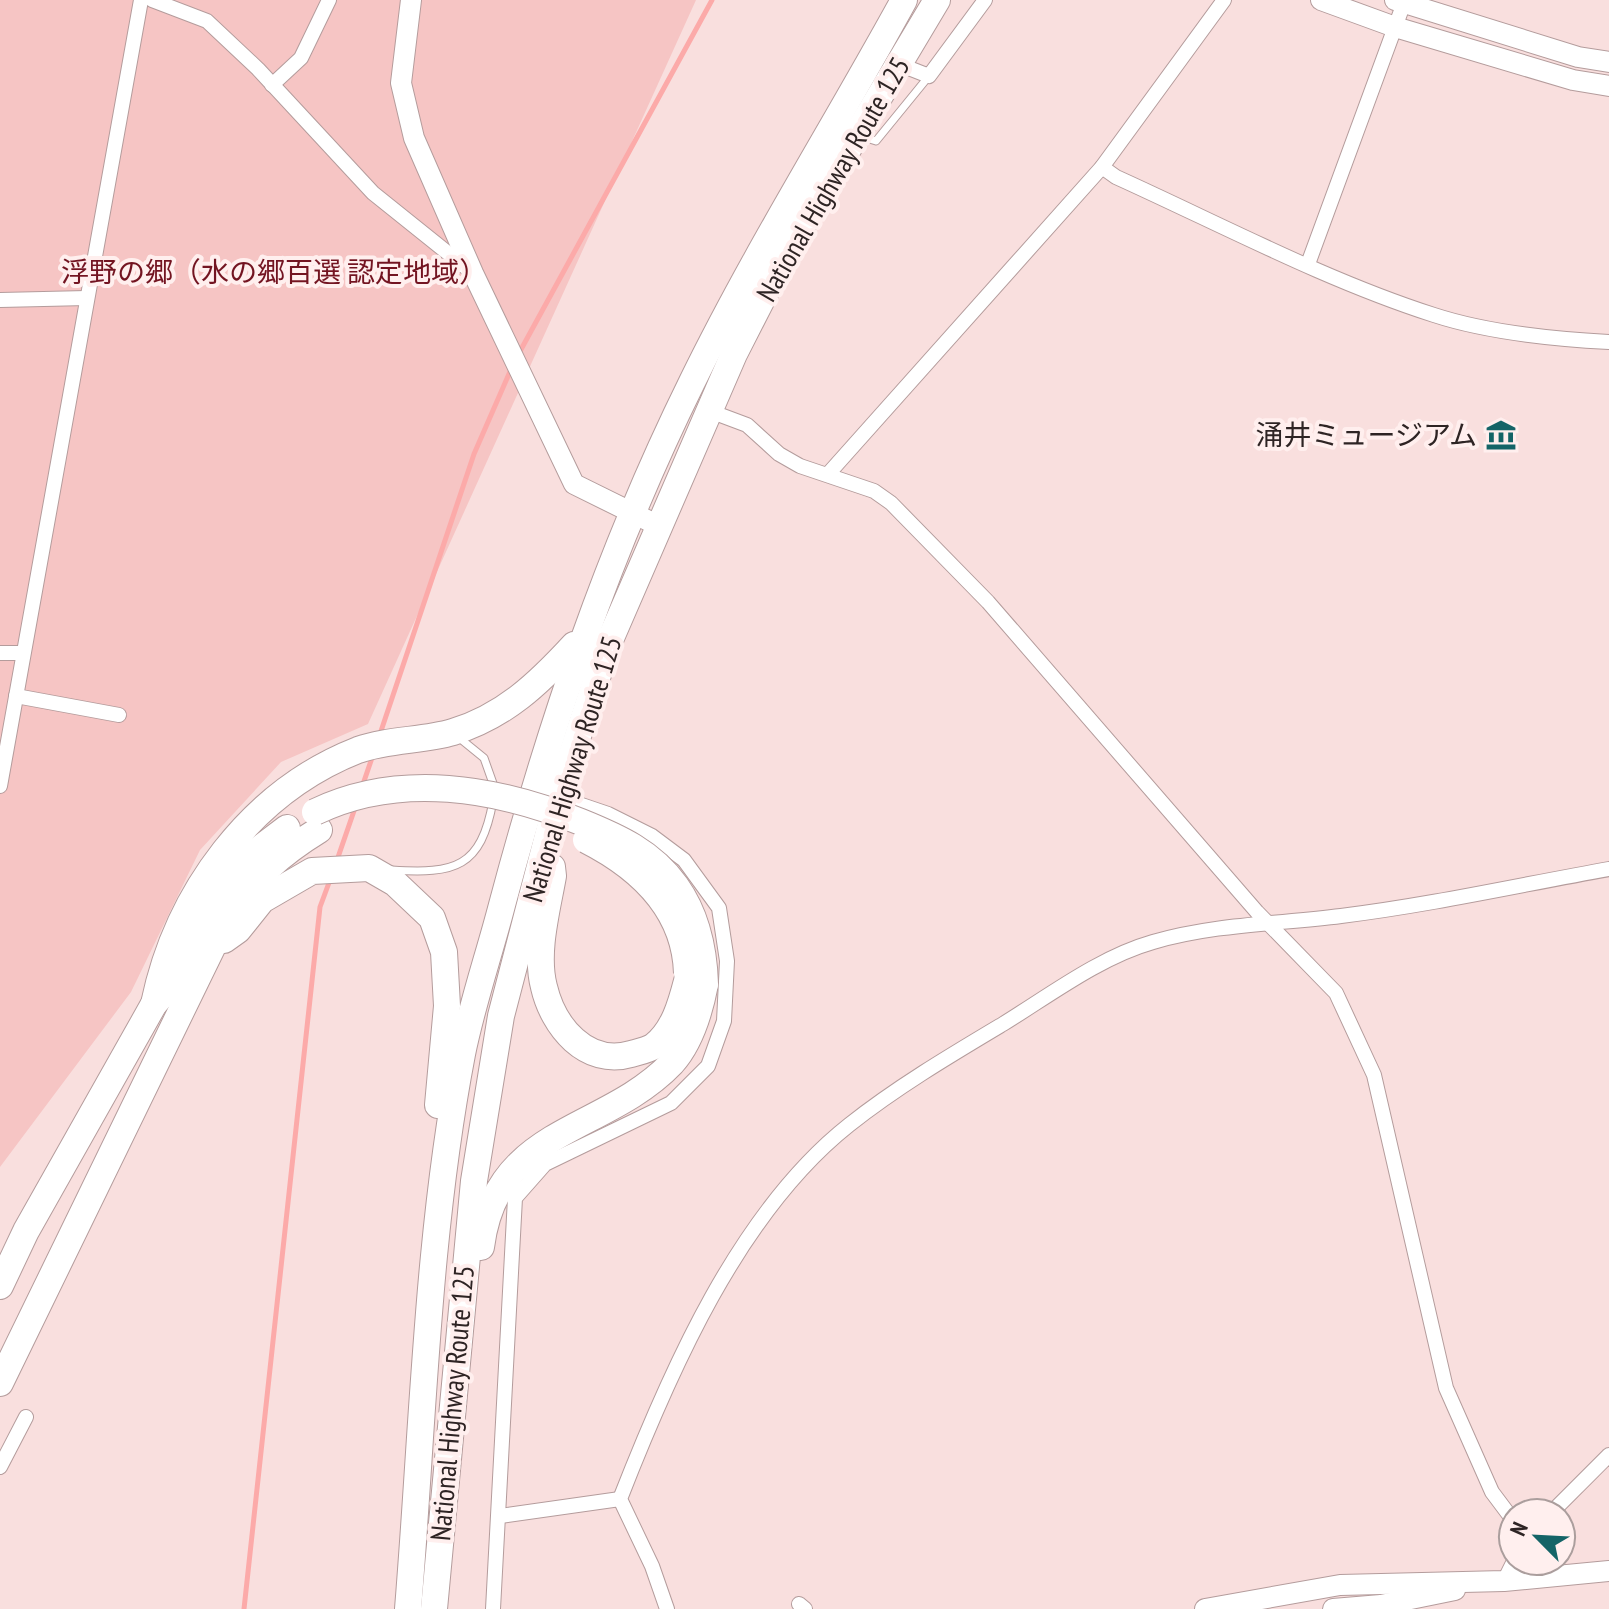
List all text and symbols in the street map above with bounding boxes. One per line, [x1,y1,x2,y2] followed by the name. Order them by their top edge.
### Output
[747,50,918,308] street label: National Highway Route 125
[61,253,487,290] park label: 浮野の郷（水の郷百選 認定地域）
[1256,416,1477,453] place label: 涌井ミュージアム
[1484,418,1518,452] museum icon: 涌井ミュージアム
[513,631,630,906] street label: National Highway Route 125
[421,1264,482,1542] street label: National Highway Route 125
[1497,1497,1577,1577] north arrow
[1504,1518,1534,1540] text: N

